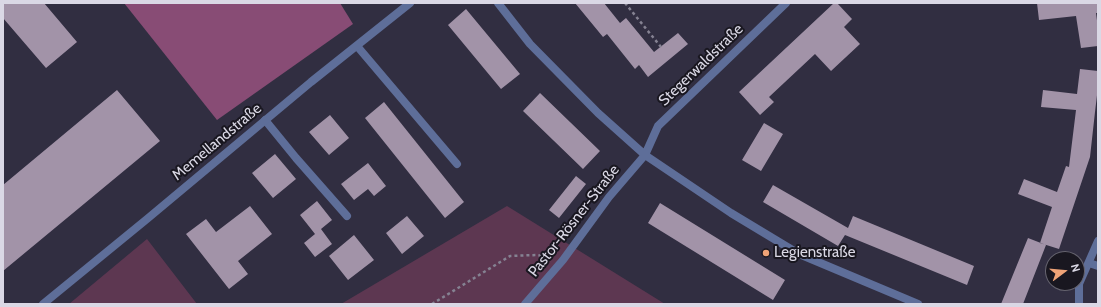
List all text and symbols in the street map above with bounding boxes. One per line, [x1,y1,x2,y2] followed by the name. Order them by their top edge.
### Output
[655,20,747,110] street label: Stegerwaldstraße
[169,99,265,185] street label: Memellandstraße
[525,161,623,281] street label: Pastor-Rösner-Straße
[774,244,855,262] place label: Legienstraße
[761,248,771,258] marker: Legienstraße
[1045,251,1085,291] north arrow
[1068,262,1083,274] text: N

